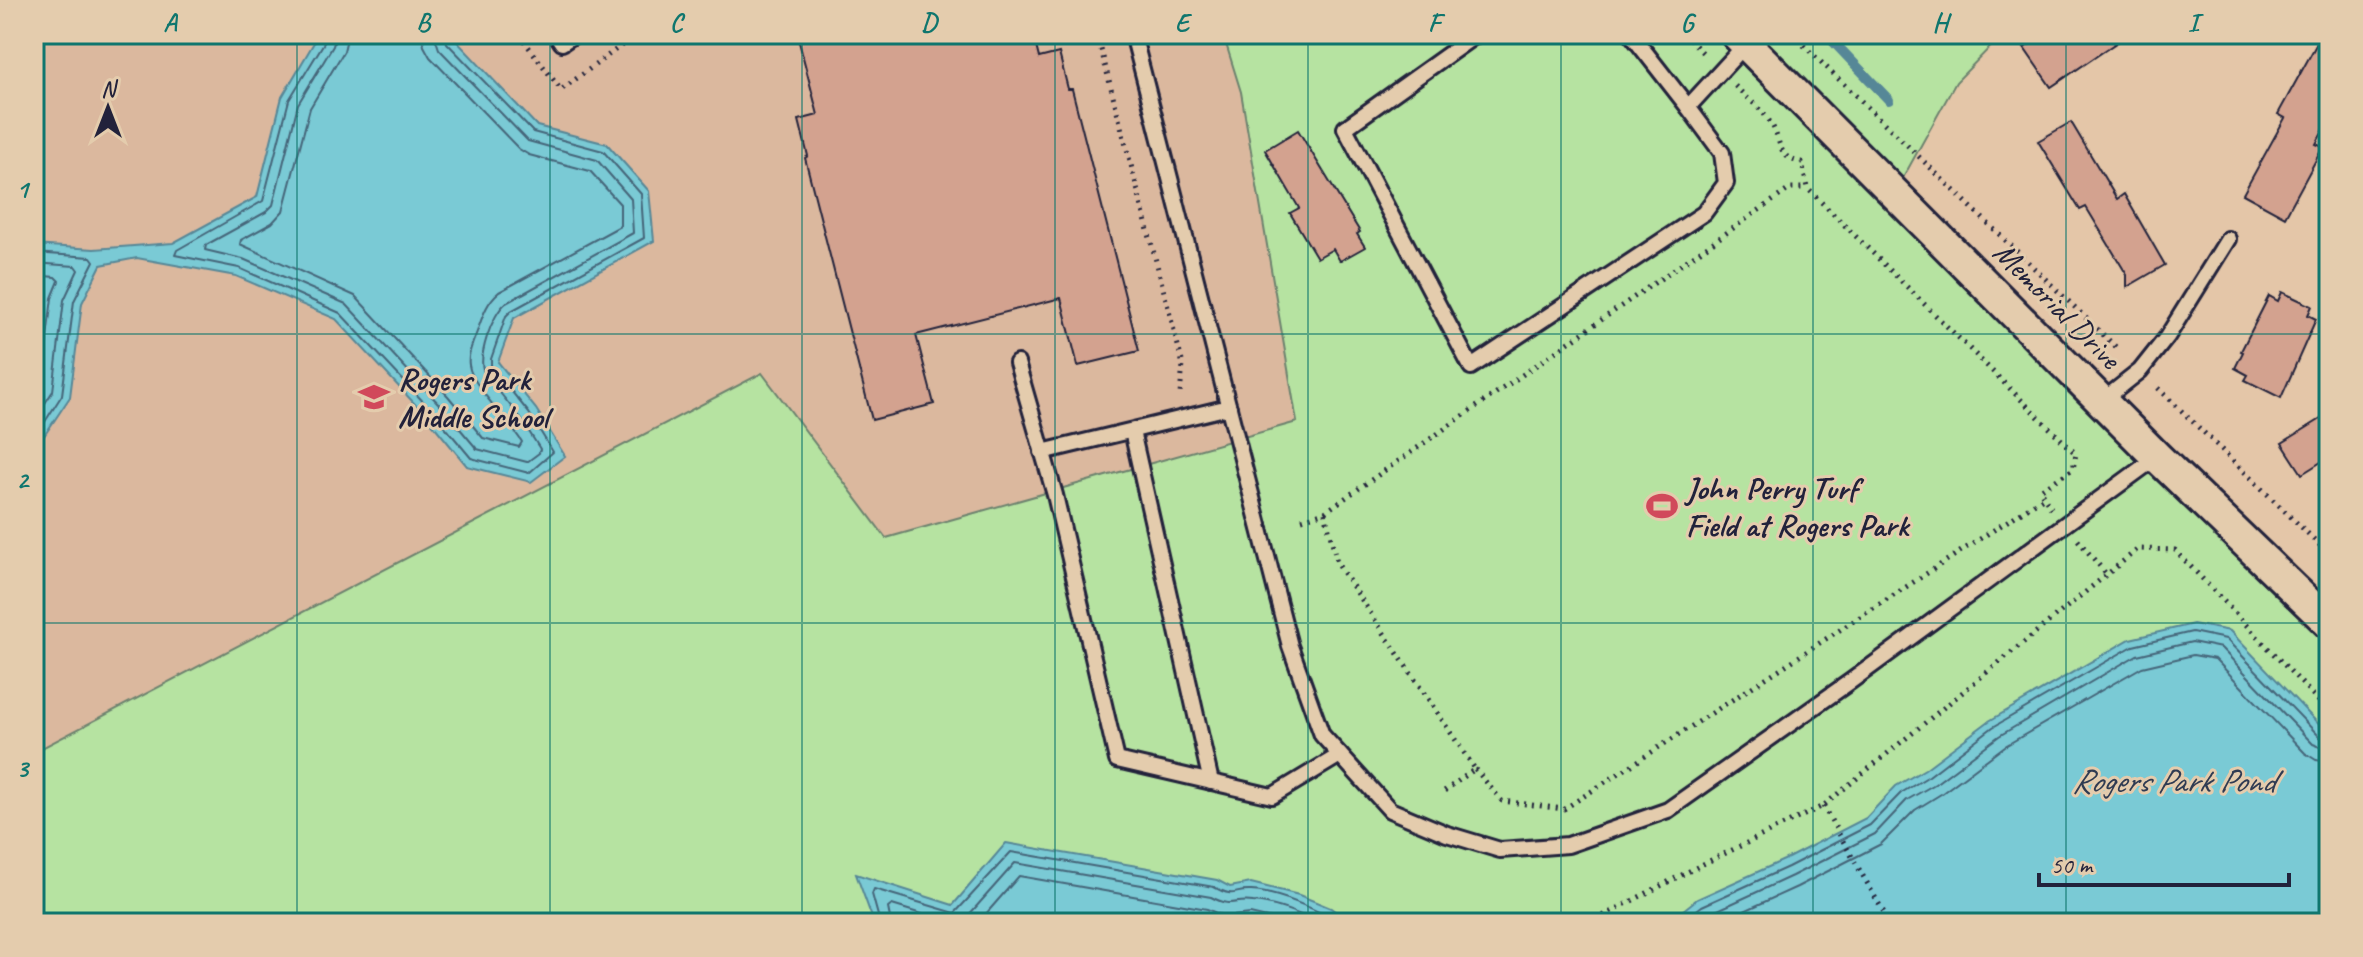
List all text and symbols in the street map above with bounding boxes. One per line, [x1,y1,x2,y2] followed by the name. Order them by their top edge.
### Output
[163,6,178,39] text: A
[416,6,432,39] text: B
[670,6,686,39] text: C
[921,6,939,39] text: D
[1175,6,1193,39] text: E
[1428,6,1446,39] text: F
[1681,6,1697,39] text: G
[1933,6,1953,39] text: H
[2188,6,2205,39] text: I
[68,68,148,148] north arrow
[101,75,118,103] text: N
[16,173,31,206] text: 1
[1984,232,2132,380] street label: Memorial Drive
[398,359,555,437] place label: Rogers Park Middle School
[357,380,391,414] school or university icon: Rogers Park Middle School
[16,463,30,496] text: 2
[1684,468,1911,546] place label: John Perry Turf Field at Rogers Park
[1645,489,1679,523] sports icon: John Perry Turf Field at Rogers Park
[16,752,30,785] text: 3
[2072,759,2285,802] water label: Rogers Park Pond
[2039,837,2289,887] scale bar
[2051,850,2094,880] text: 50 m

